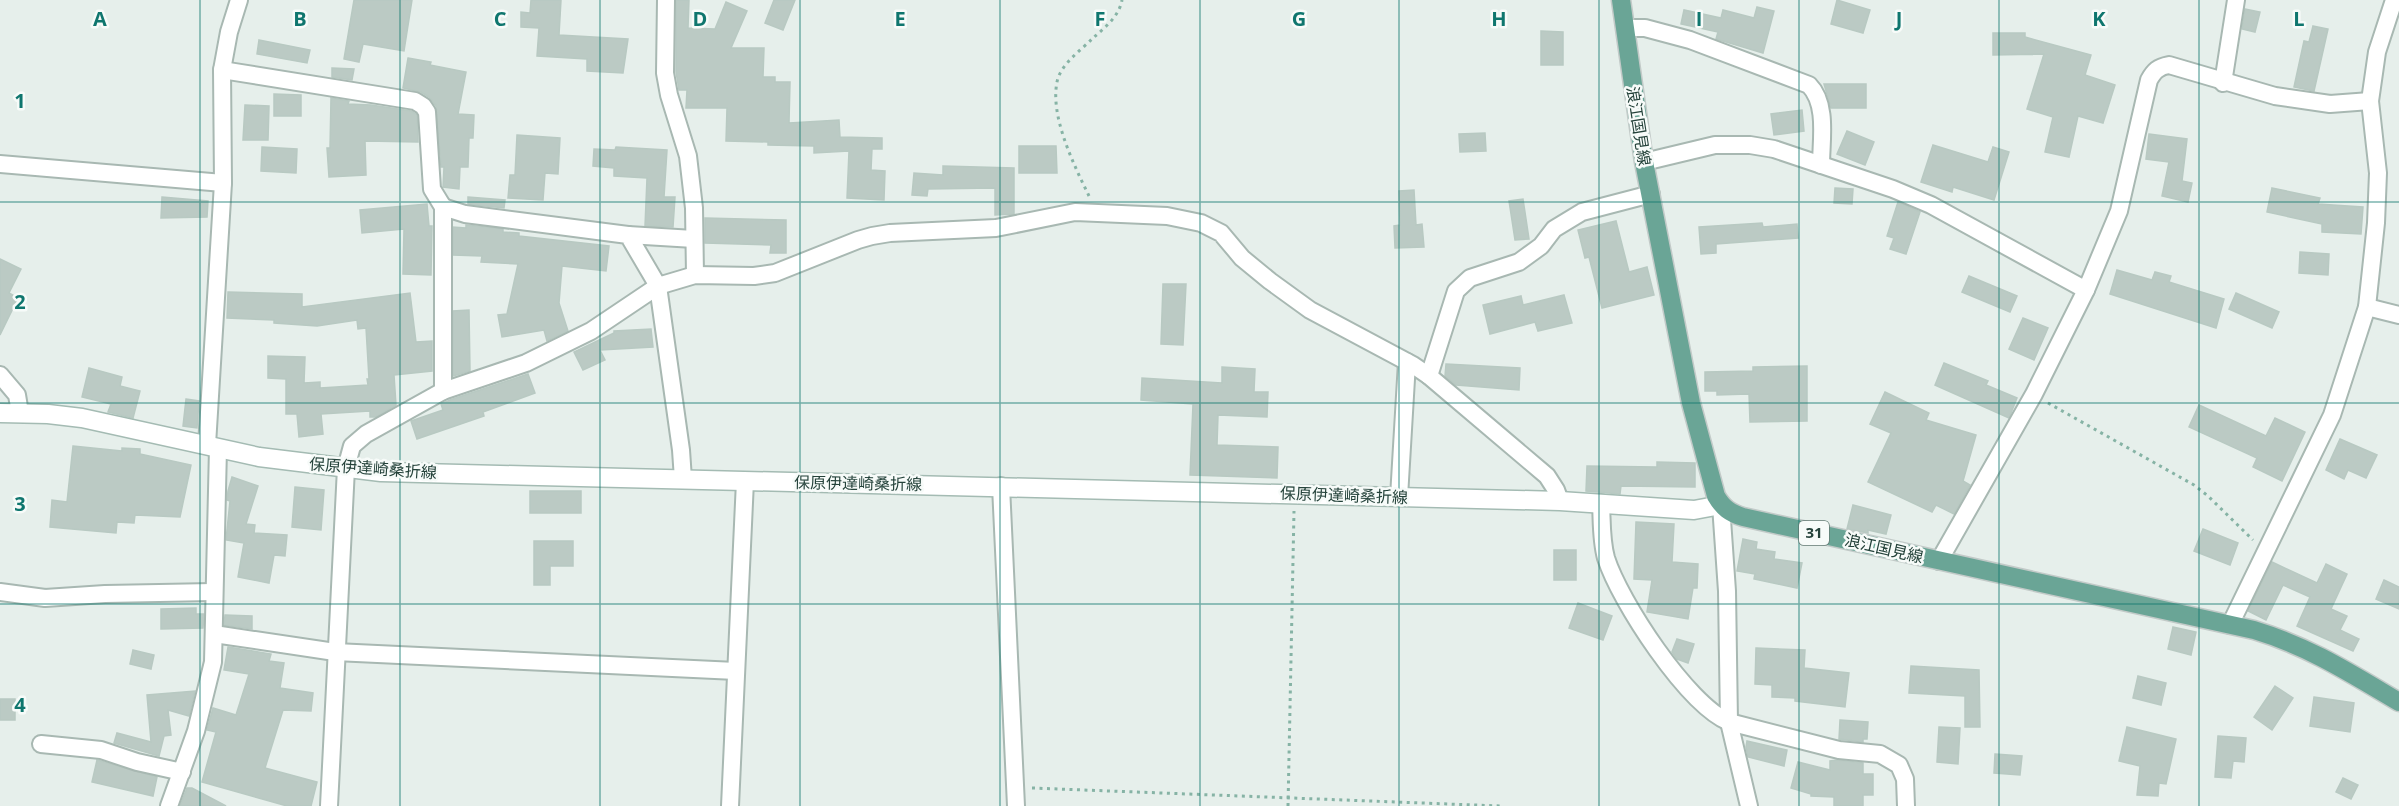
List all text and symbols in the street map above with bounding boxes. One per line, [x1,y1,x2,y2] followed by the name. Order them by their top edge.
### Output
[93,5,107,32] text: A
[293,5,307,32] text: B
[494,5,507,32] text: C
[693,5,707,32] text: D
[894,5,906,32] text: E
[1095,5,1105,32] text: F
[1292,5,1306,32] text: G
[1491,5,1507,32] text: H
[1696,5,1702,32] text: I
[1894,5,1902,32] text: J
[2092,5,2106,32] text: K
[2293,5,2305,32] text: L
[1622,85,1656,167] street label: 浪江国見線
[14,87,26,114] text: 1
[14,288,26,315] text: 2
[308,453,438,483] street label: 保原伊達崎桑折線
[794,471,922,495] street label: 保原伊達崎桑折線
[1280,482,1408,508] street label: 保原伊達崎桑折線
[14,490,26,517] text: 3
[1799,521,1829,545] road number: 31
[1843,528,1925,568] street label: 浪江国見線
[14,691,26,718] text: 4

